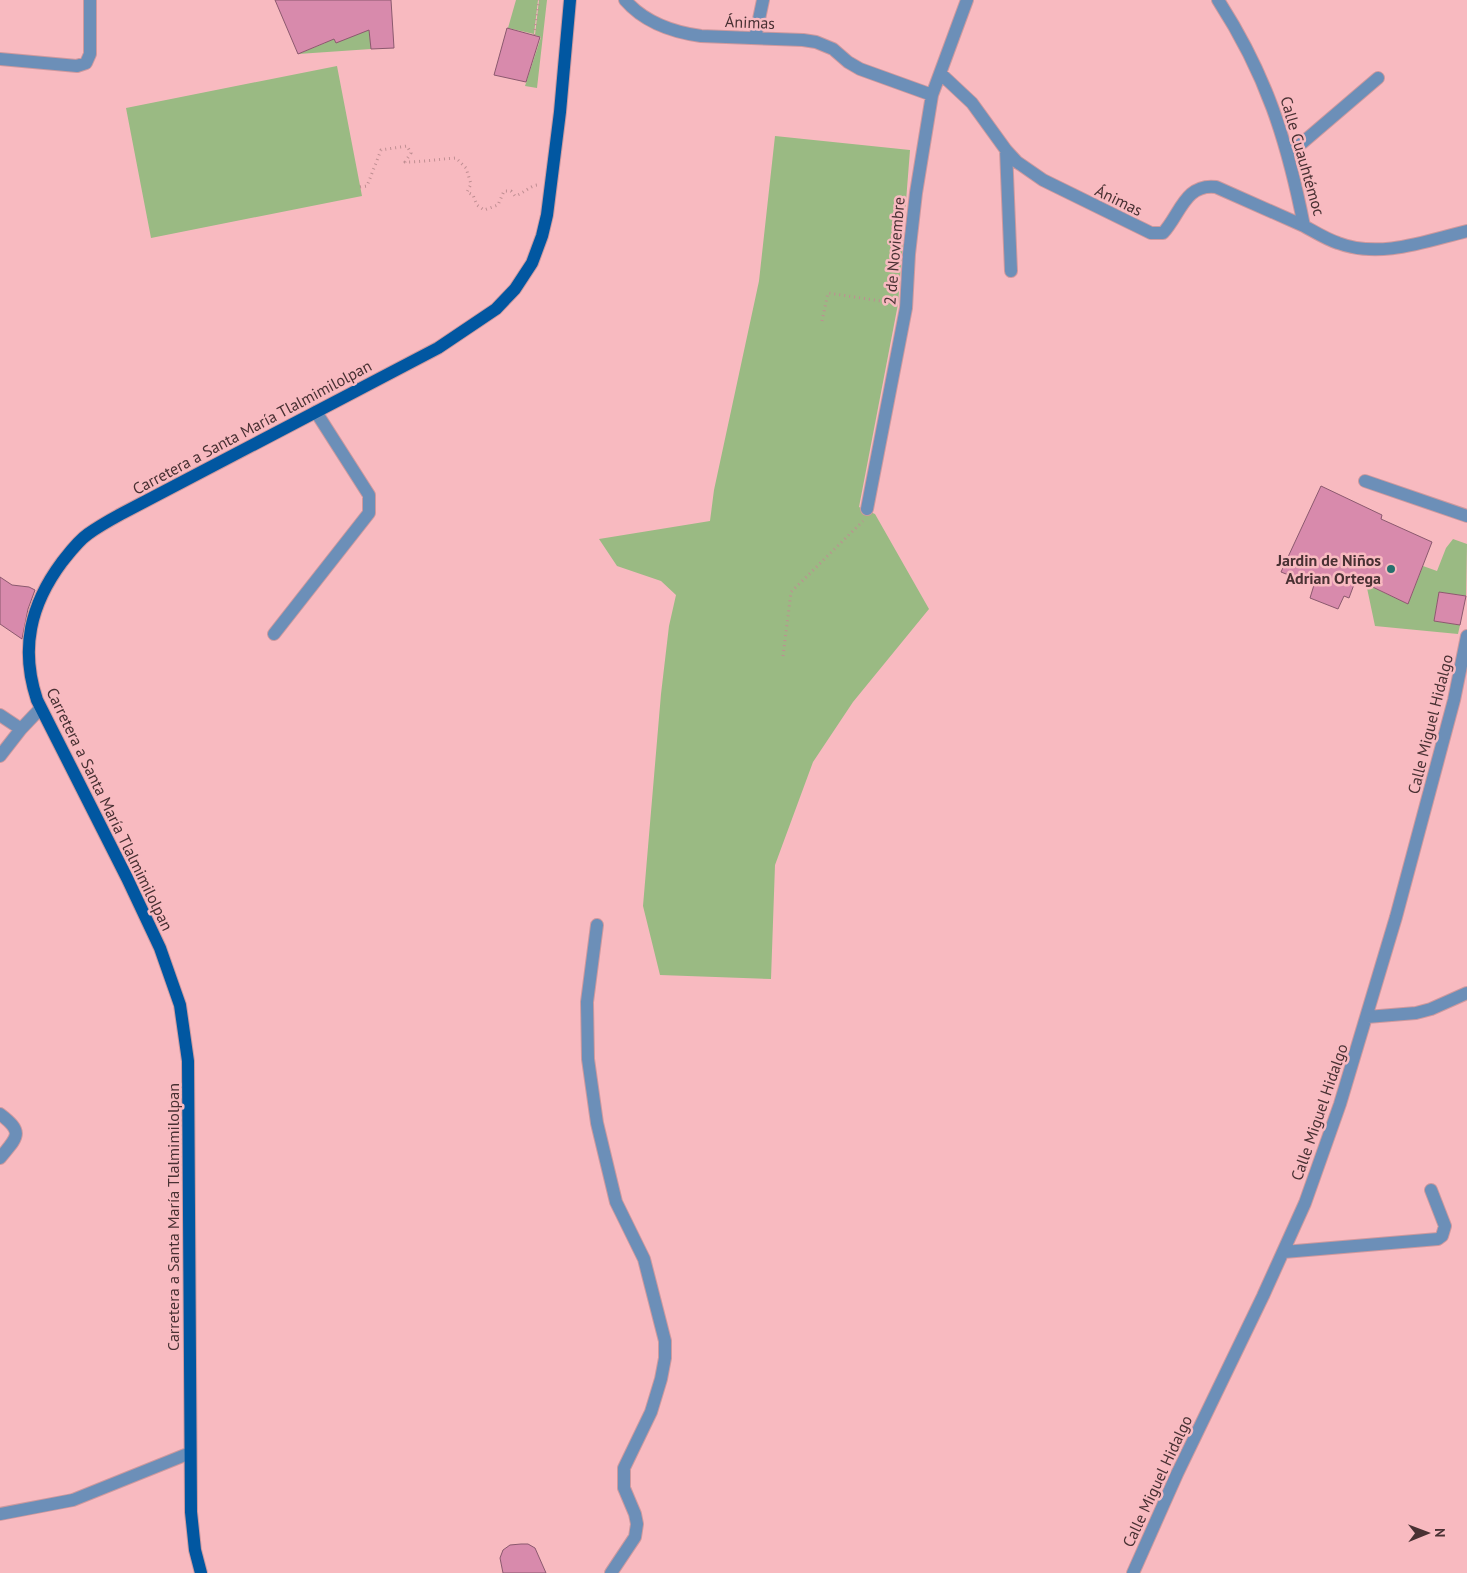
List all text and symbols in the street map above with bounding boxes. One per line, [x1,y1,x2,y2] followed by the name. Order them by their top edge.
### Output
[725,11,776,33] street label: Ánimas
[1276,94,1330,218] street label: Calle Cuauhtémoc
[1092,180,1146,220] street label: Ánimas
[879,196,909,306] street label: 2 de Noviembre
[129,355,375,499] street label: Carretera a Santa María Tlalmimilolpan
[1276,550,1381,588] place label: Jardin de Niños Adrian Ortega
[1385,563,1397,575] marker: Jardin de Niños Adrian Ortega
[1403,652,1457,796] street label: Calle Miguel Hidalgo
[42,684,178,934] street label: Carretera a Santa María Tlalmimilolpan
[1286,1041,1352,1183] street label: Calle Miguel Hidalgo
[163,1083,183,1351] street label: Carretera a Santa María Tlalmimilolpan
[1118,1412,1196,1550] street label: Calle Miguel Hidalgo
[1402,1508,1452,1558] north arrow
[1431,1528,1449,1538] text: N

